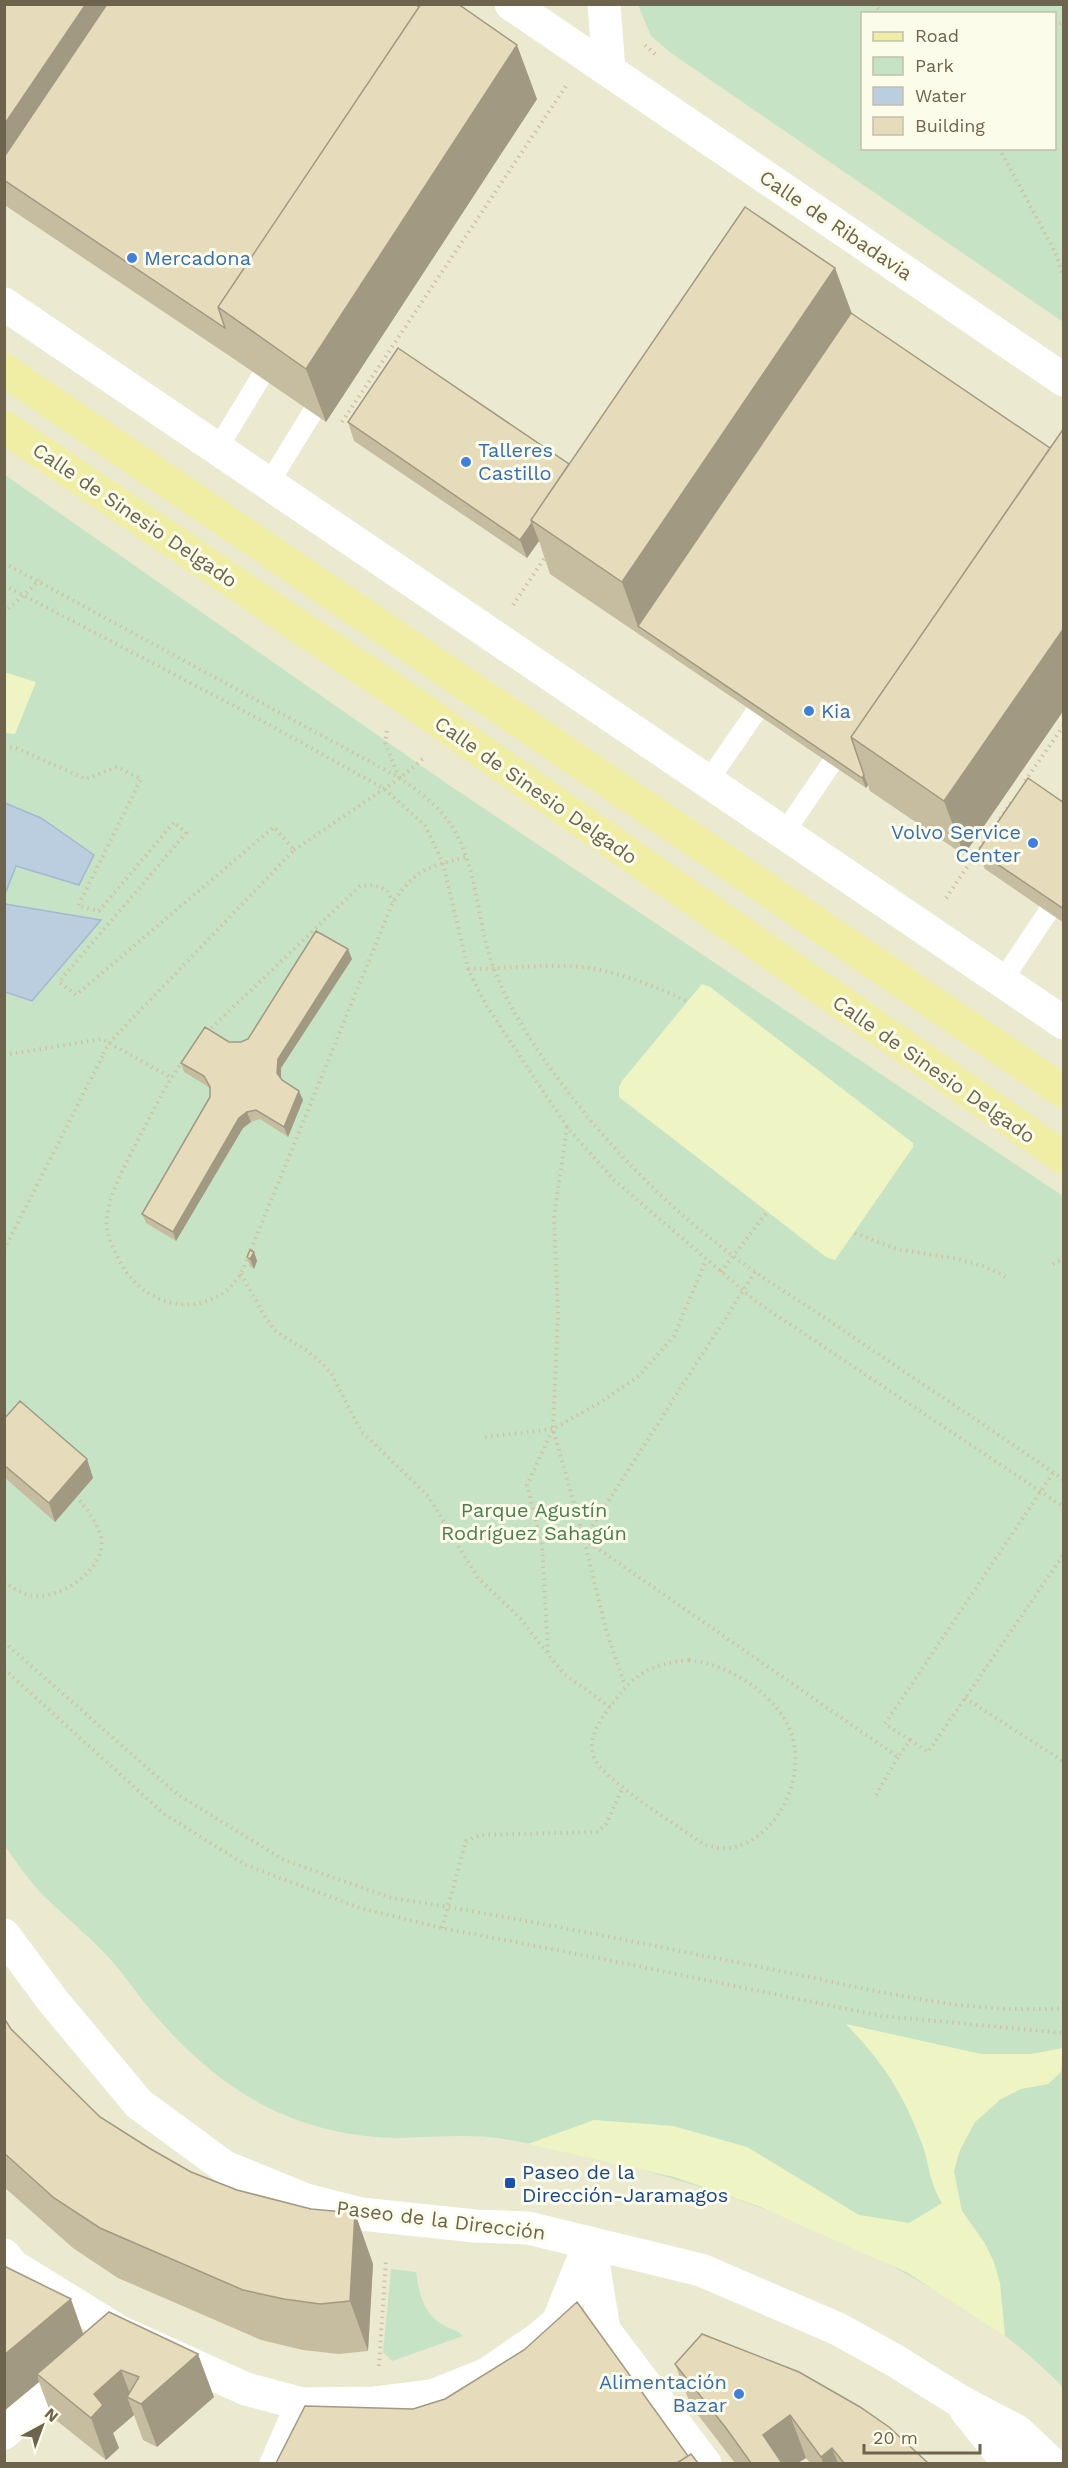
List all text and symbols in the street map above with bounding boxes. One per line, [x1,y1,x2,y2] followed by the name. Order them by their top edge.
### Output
[861,12,1056,150] legend
[915,25,959,46] text: Road
[915,55,954,76] text: Park
[915,85,967,106] text: Water
[915,115,985,136] text: Building
[755,165,917,285] street label: Calle de Ribadavia
[144,246,251,270] place label: Mercadona
[125,251,139,265] marker: Mercadona
[28,437,242,593] street label: Calle de Sinesio Delgado
[478,438,553,485] place label: Talleres Castillo
[459,455,473,469] marker: Talleres Castillo
[821,699,851,723] place label: Kia
[802,704,816,718] marker: Kia
[430,711,642,869] street label: Calle de Sinesio Delgado
[891,820,1021,867] place label: Volvo Service Center
[1026,836,1040,850] marker: Volvo Service Center
[828,990,1040,1148] street label: Calle de Sinesio Delgado
[441,1498,627,1545] park label: Parque Agustín Rodríguez Sahagún
[522,2160,728,2207] place label: Paseo de la Dirección-Jaramagos
[503,2176,517,2190] marker: Paseo de la Dirección-Jaramagos
[335,2195,547,2245] street label: Paseo de la Dirección
[599,2370,727,2417] place label: Alimentación Bazar
[732,2387,746,2401] marker: Alimentación Bazar
[12,2396,72,2456] north arrow
[41,2404,62,2426] text: N
[864,2417,980,2455] scale bar
[873,2427,918,2448] text: 20 m

